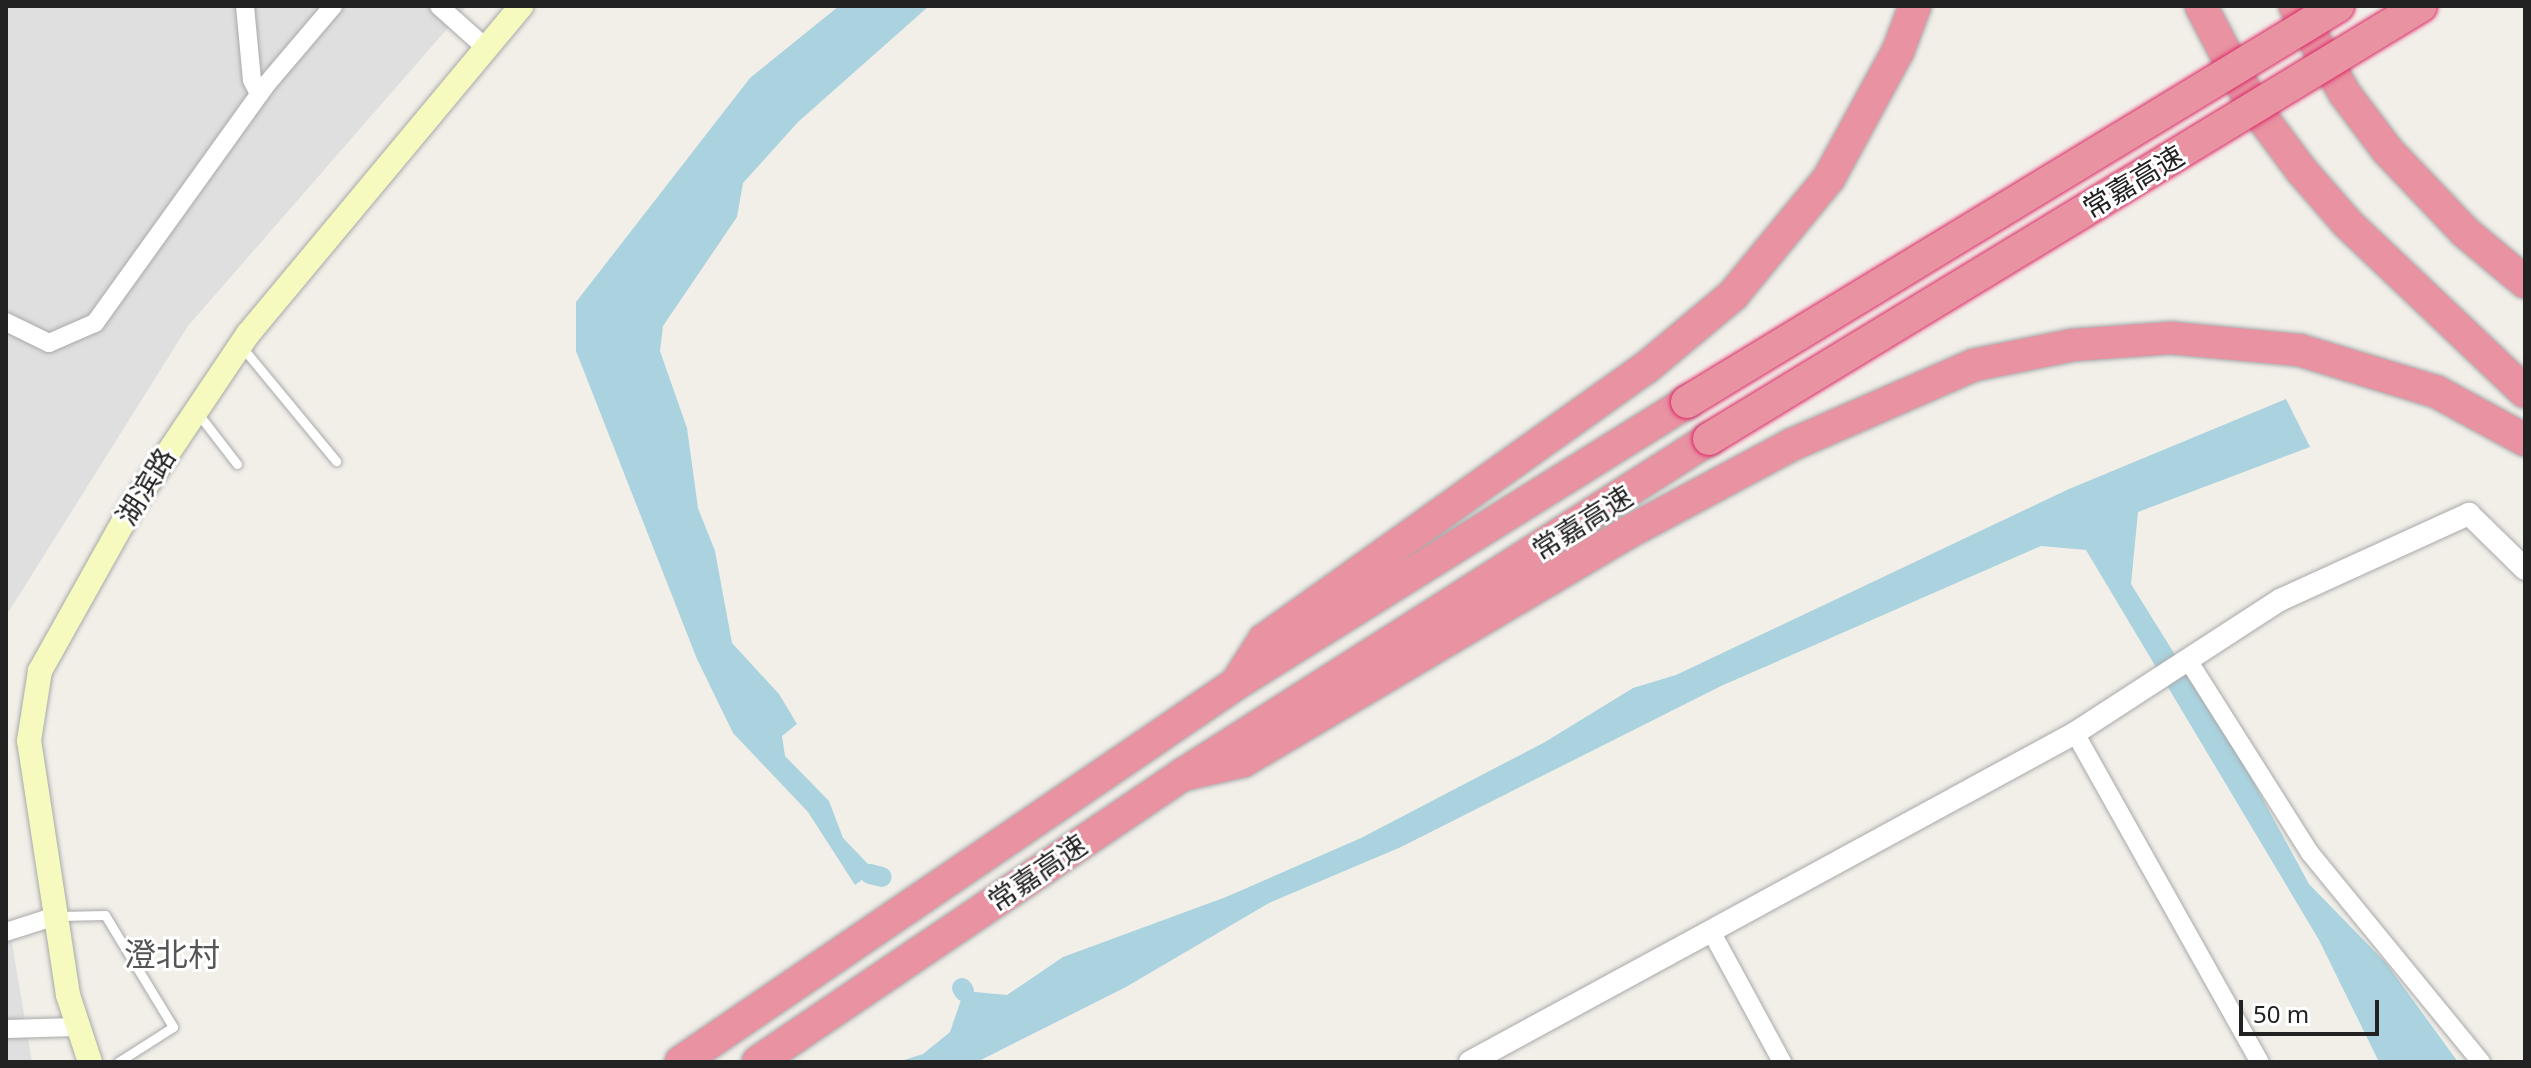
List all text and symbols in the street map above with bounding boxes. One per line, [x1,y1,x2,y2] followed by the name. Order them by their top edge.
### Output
[2076,138,2190,224] street label: 常嘉高速
[108,441,182,531] street label: 湖滨路
[1526,478,1638,566] street label: 常嘉高速
[981,827,1093,917] street label: 常嘉高速
[124,935,220,973] district label: 澄北村
[2243,984,2383,1034] scale bar
[2253,997,2309,1030] text: 50 m

